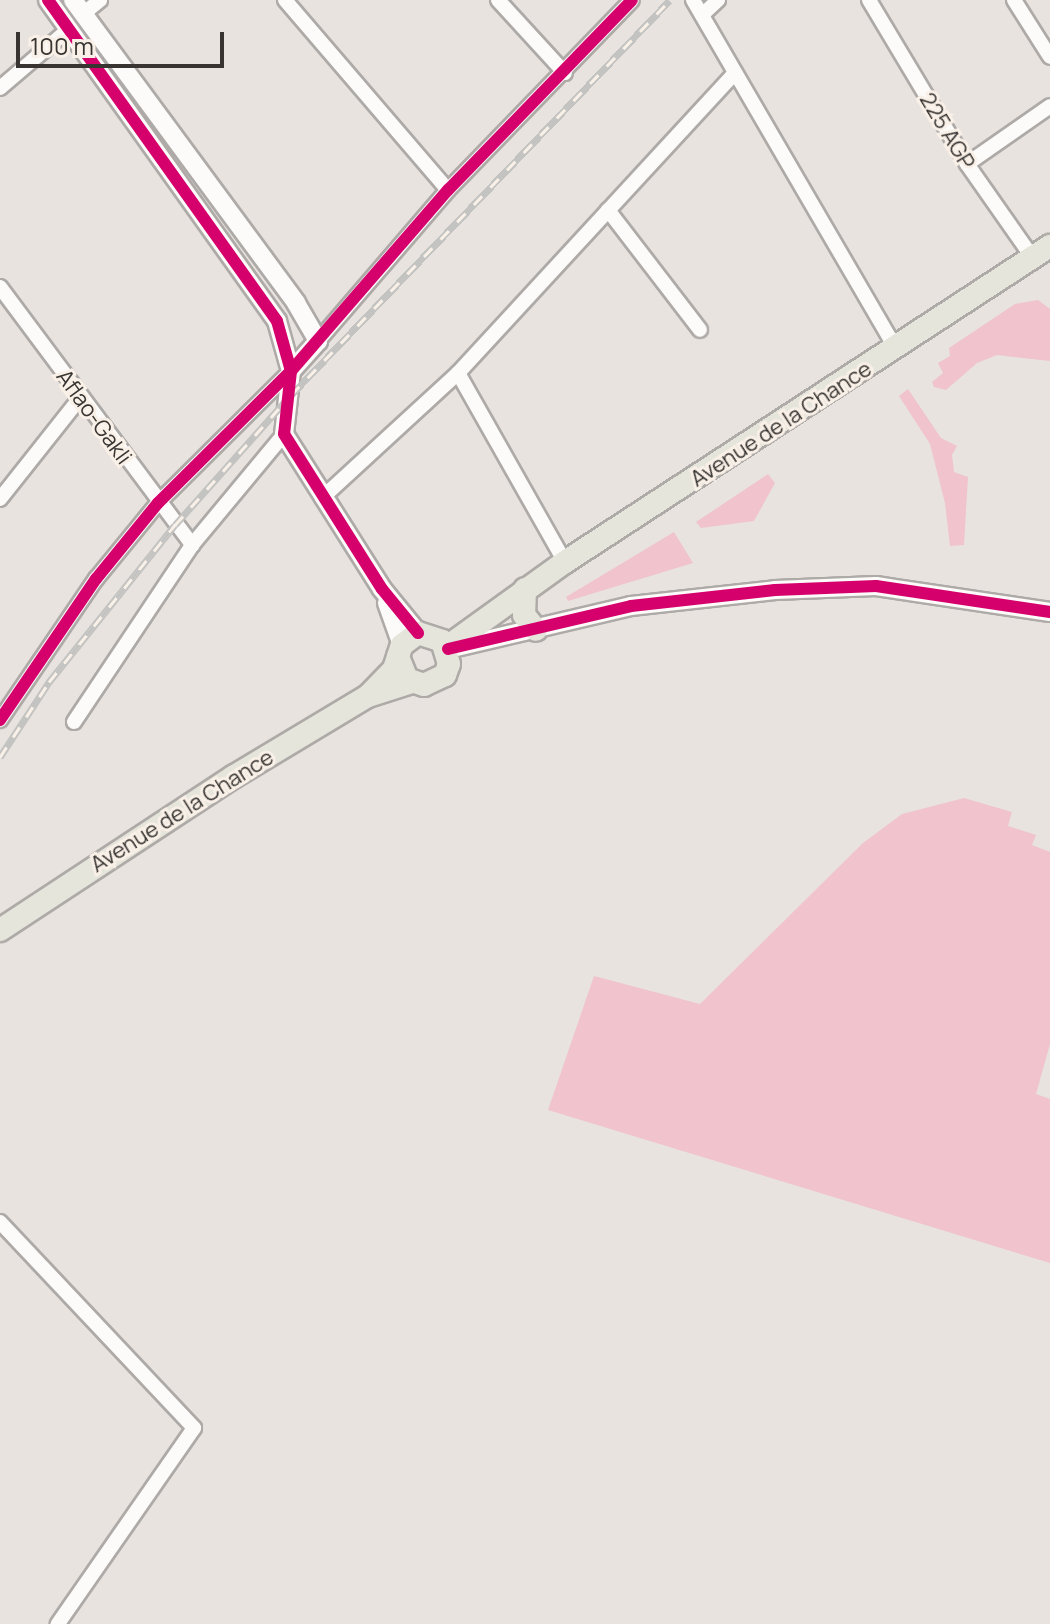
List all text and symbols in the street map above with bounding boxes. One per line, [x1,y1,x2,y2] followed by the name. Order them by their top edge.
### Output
[20,16,228,66] scale bar
[30,29,94,62] text: 100 m
[914,88,980,174] street label: 225 AGP
[686,356,876,492] street label: Avenue de la Chance
[51,365,137,469] street label: Aflao-Gakli
[86,744,278,878] street label: Avenue de la Chance

